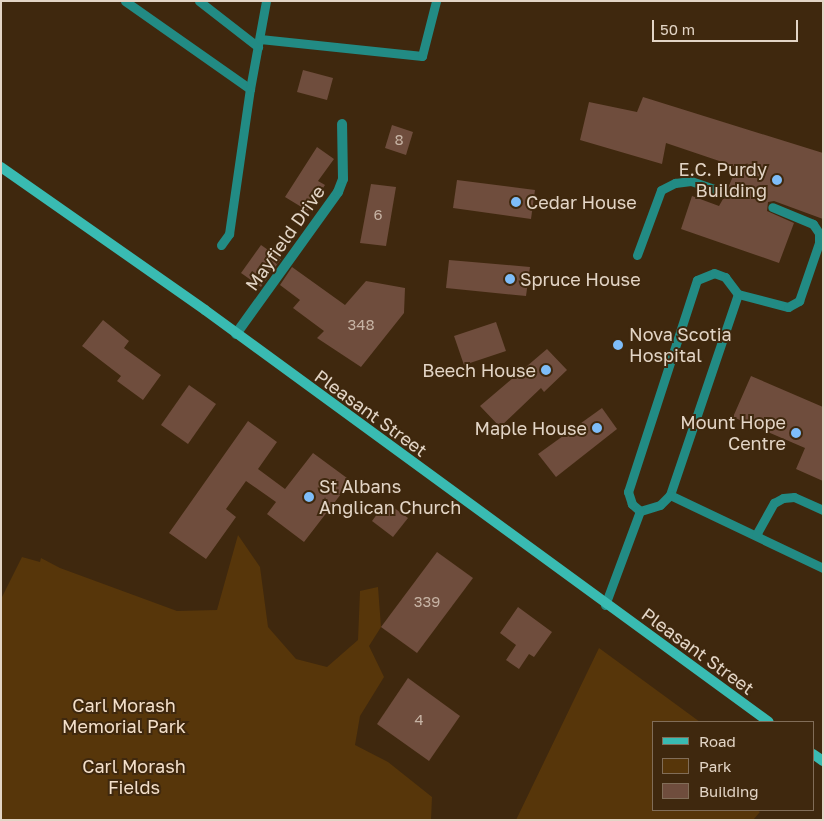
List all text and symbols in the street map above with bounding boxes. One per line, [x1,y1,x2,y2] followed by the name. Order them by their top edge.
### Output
[654,10,800,42] scale bar
[660,20,695,38] text: 50 m
[394,131,404,149] house number: 8
[679,159,767,202] place label: E.C. Purdy Building
[771,174,783,186] marker: E.C. Purdy Building
[241,181,329,295] street label: Mayfield Drive
[526,191,637,213] place label: Cedar House
[510,196,522,208] marker: Cedar House
[373,206,383,224] house number: 6
[520,268,641,290] place label: Spruce House
[504,273,516,285] marker: Spruce House
[347,316,375,334] house number: 348
[629,324,732,366] place label: Nova Scotia Hospital
[611,338,625,352] marker: Nova Scotia Hospital
[422,359,536,381] place label: Beech House
[540,364,552,376] marker: Beech House
[311,365,431,461] street label: Pleasant Street
[680,412,786,454] place label: Mount Hope Centre
[474,417,587,439] place label: Maple House
[591,422,603,434] marker: Maple House
[790,427,802,439] marker: Mount Hope Centre
[319,476,461,518] place label: St Albans Anglican Church
[303,491,315,503] marker: St Albans Anglican Church
[414,593,440,611] house number: 339
[638,603,758,699] street label: Pleasant Street
[62,695,186,738] park label: Carl Morash Memorial Park
[414,711,424,729] house number: 4
[652,721,814,811] legend
[699,732,736,750] text: Road
[82,756,186,799] park label: Carl Morash Fields
[699,757,731,775] text: Park
[699,782,759,800] text: Building

